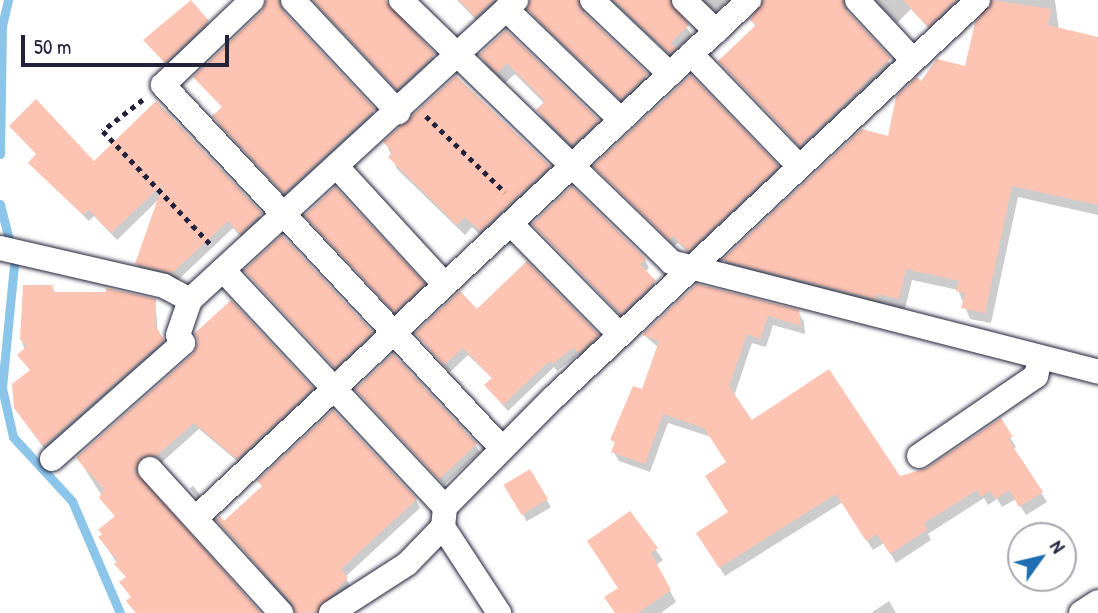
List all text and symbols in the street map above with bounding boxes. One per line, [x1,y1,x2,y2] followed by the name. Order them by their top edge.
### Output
[24,21,233,65] scale bar
[34,32,71,61] text: 50 m
[1007,522,1077,592] north arrow
[1044,535,1071,558] text: N

